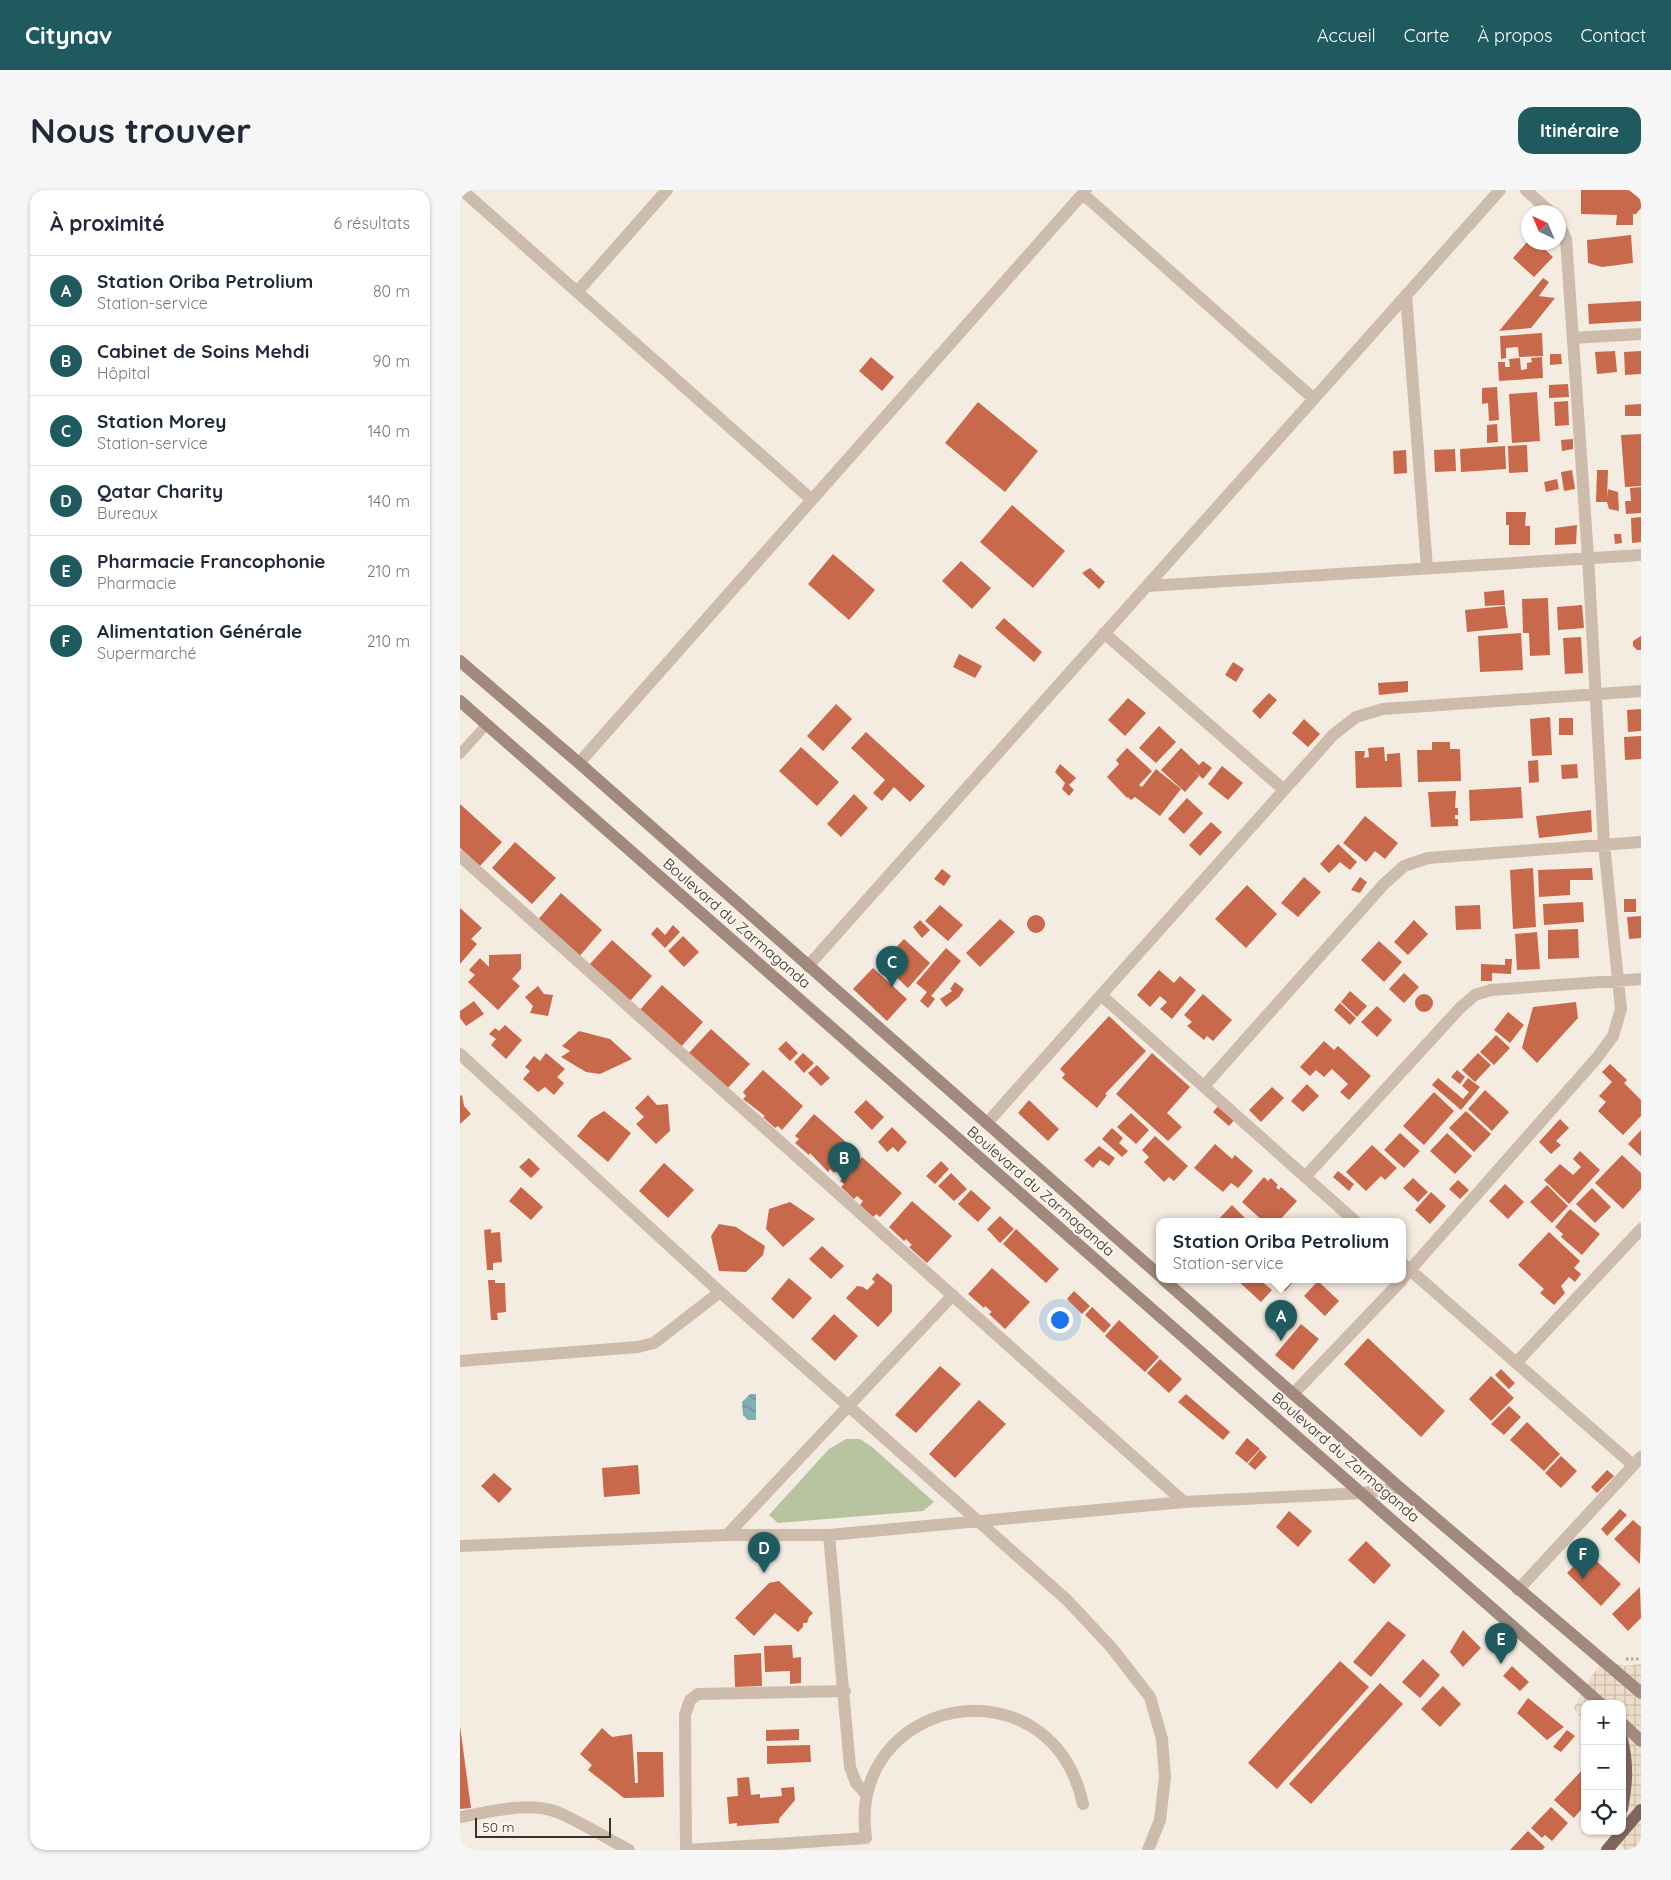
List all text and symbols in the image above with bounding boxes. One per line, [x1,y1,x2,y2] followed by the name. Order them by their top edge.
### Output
[25,20,112,50] text: Citynav
[1317,24,1376,47] text: Accueil
[1404,24,1449,47] text: Carte
[1477,24,1553,47] text: À propos
[1581,24,1646,47] text: Contact
[1518,107,1641,154] button: Itinéraire
[30,108,251,152] text: Nous trouver
[1521,205,1566,250] north arrow
[50,210,165,236] text: À proximité
[334,213,410,233] text: 6 résultats
[97,269,313,293] text: Station Oriba Petrolium
[61,281,71,301] text: A
[373,281,410,301] text: 80 m
[97,293,208,313] text: Station-service
[97,339,309,363] text: Cabinet de Soins Mehdi
[61,351,71,371] text: B
[373,351,410,371] text: 90 m
[97,363,150,383] text: Hôpital
[97,409,226,433] text: Station Morey
[61,421,71,441] text: C
[367,421,410,441] text: 140 m
[97,433,208,453] text: Station-service
[97,479,223,503] text: Qatar Charity
[60,491,72,511] text: D
[367,491,410,511] text: 140 m
[97,503,158,523] text: Bureaux
[97,549,326,573] text: Pharmacie Francophonie
[61,561,71,581] text: E
[367,561,410,581] text: 210 m
[97,573,177,593] text: Pharmacie
[97,619,302,643] text: Alimentation Générale
[62,631,71,651] text: F
[367,631,410,651] text: 210 m
[97,643,197,663] text: Supermarché
[659,854,815,992] street label: Boulevard du Zarmaganda
[876,946,908,987] pin: C
[963,1122,1119,1260] street label: Boulevard du Zarmaganda
[828,1142,860,1183] pin: B
[1156,1218,1406,1283] popup
[1173,1229,1389,1253] text: Station Oriba Petrolium
[1173,1253,1284,1273] text: Station-service
[1265,1300,1297,1341] pin: A
[1047,1307,1073,1333] your location
[1268,1388,1424,1526] street label: Boulevard du Zarmaganda
[748,1532,780,1573] pin: D
[1567,1538,1599,1579] pin: F
[1485,1623,1517,1664] pin: E
[1581,1700,1626,1835] map controls
[1581,1700,1626,1745] button: +
[1581,1745,1626,1790] button: −
[1581,1790,1626,1835] button: locate
[475,1815,611,1838] scale bar
[482,1818,515,1836] text: 50 m

